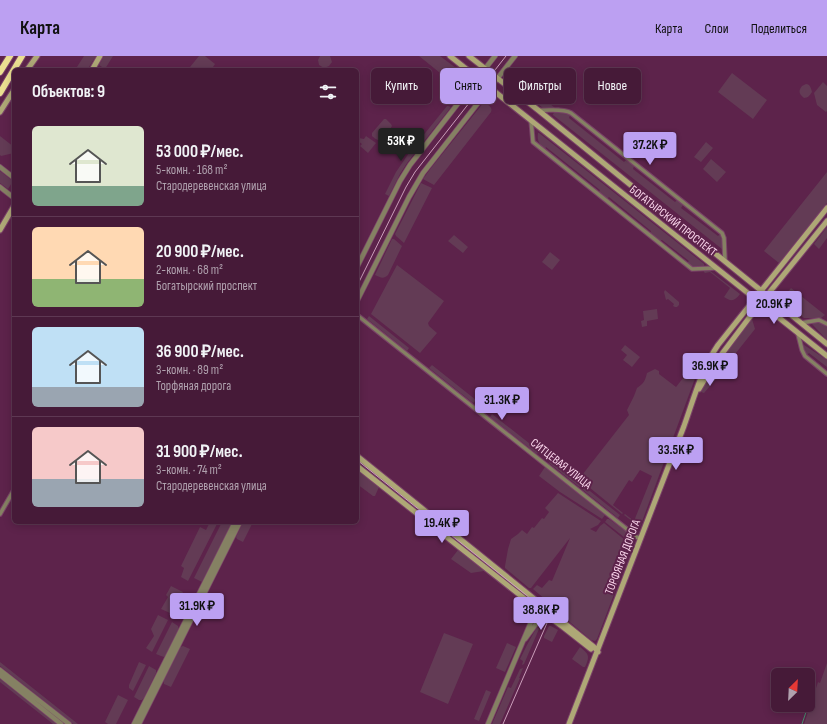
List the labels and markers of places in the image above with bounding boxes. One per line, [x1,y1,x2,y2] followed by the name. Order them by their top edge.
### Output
[373,128,429,162] pin: 53K ₽
[613,132,687,166] pin: 37.2K ₽
[737,291,811,325] pin: 20.9K ₽
[673,353,747,387] pin: 36.9K ₽
[465,387,539,421] pin: 31.3K ₽
[639,437,713,471] pin: 33.5K ₽
[405,510,479,544] pin: 19.4K ₽
[160,593,234,627] pin: 31.9K ₽
[504,597,578,631] pin: 38.8K ₽

